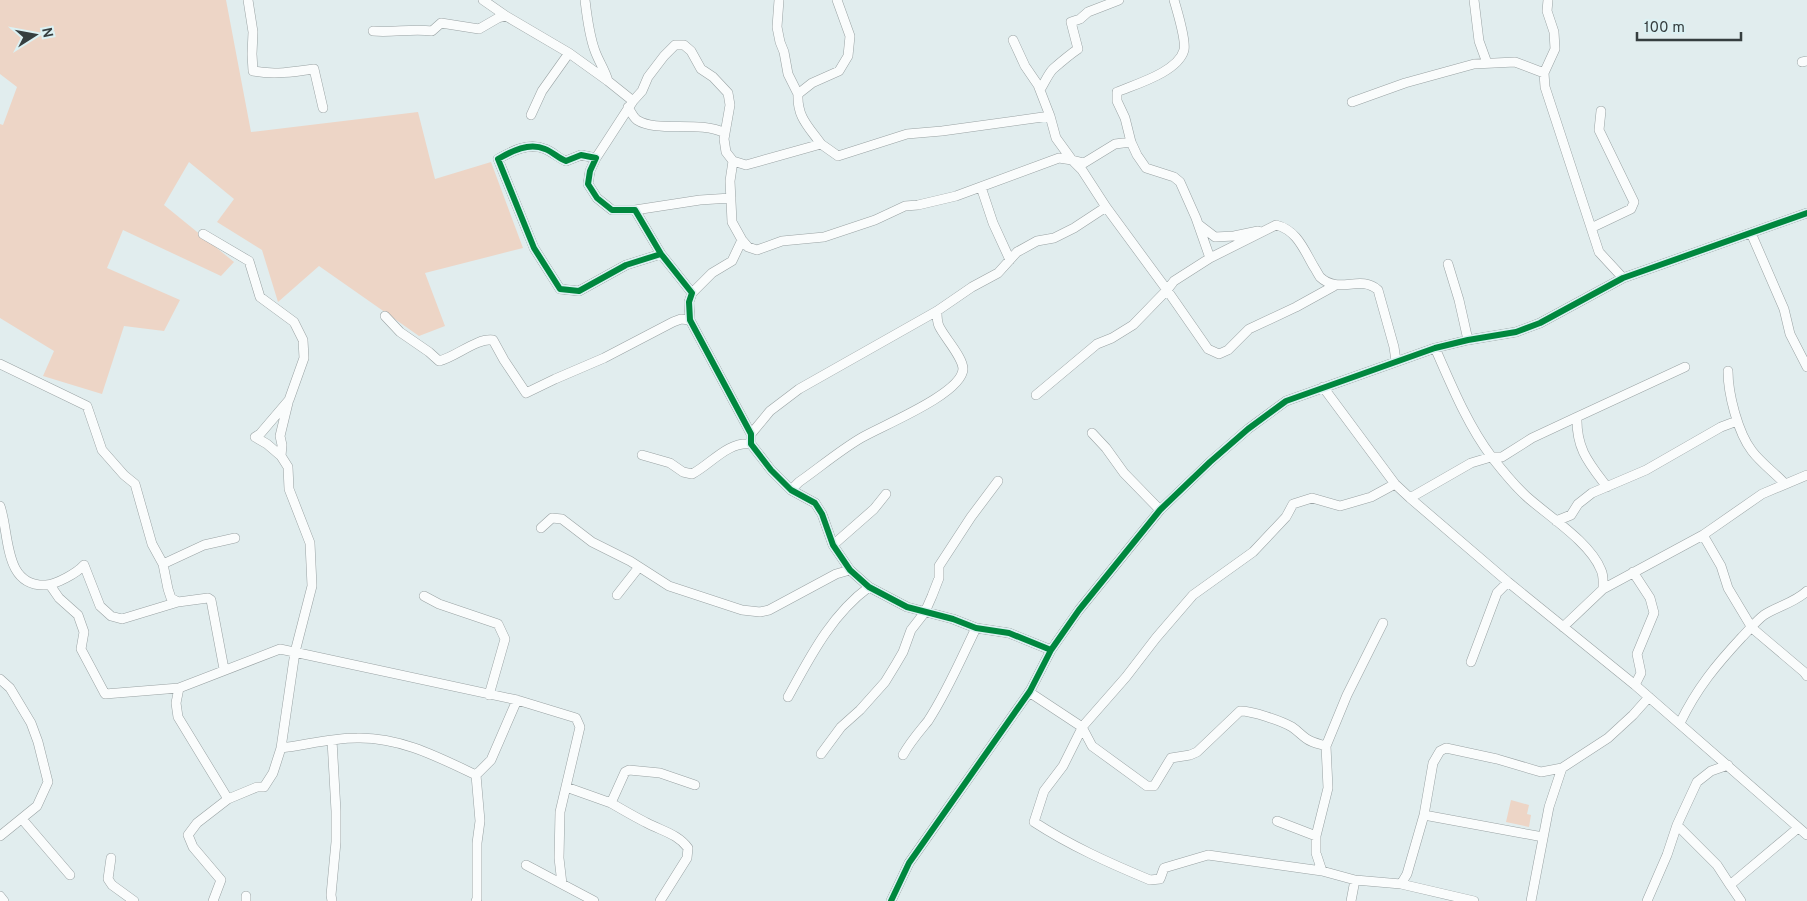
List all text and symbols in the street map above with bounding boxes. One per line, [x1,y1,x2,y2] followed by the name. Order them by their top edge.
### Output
[10,10,60,60] north arrow
[1637,10,1741,42] scale bar
[1644,19,1685,38] text: 100 m
[37,26,56,39] text: N

